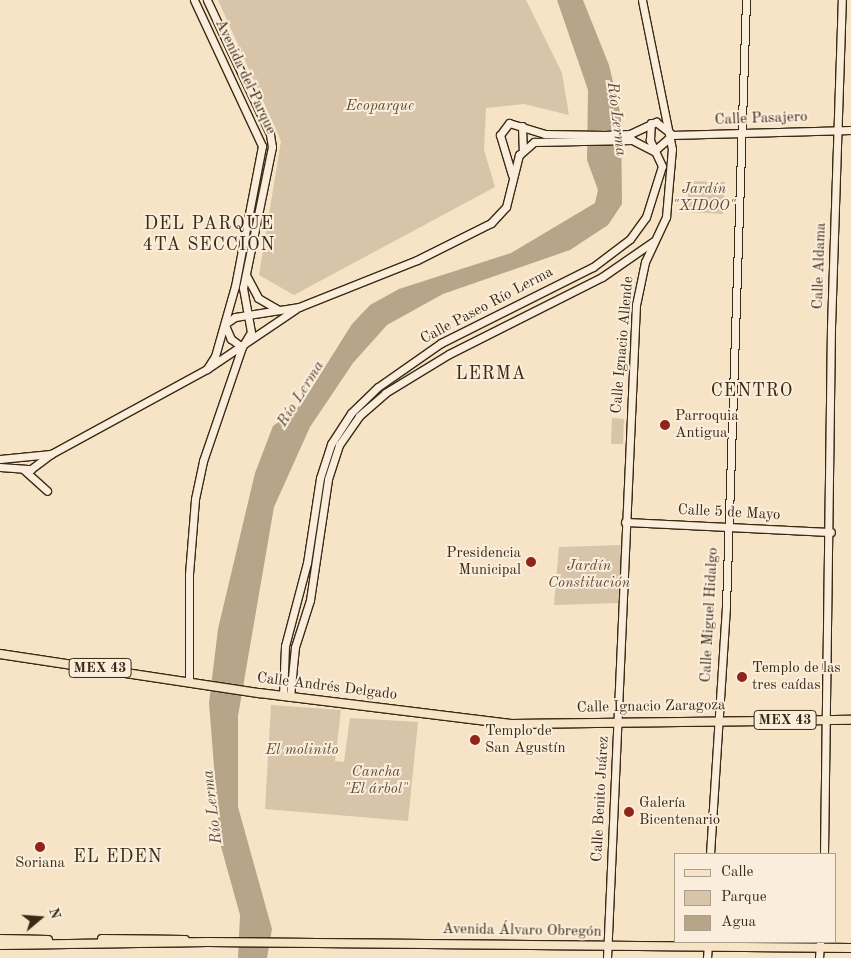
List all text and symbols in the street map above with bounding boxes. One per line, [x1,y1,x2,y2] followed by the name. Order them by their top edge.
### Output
[210,17,280,137] street label: Avenida del Parque
[602,81,630,157] water label: Río Lerma
[346,98,414,116] park label: Ecoparque
[714,108,808,130] street label: Calle Pasajero
[673,180,735,215] park label: Jardín "XIDOO"
[141,214,277,256] district label: DEL PARQUE 4TA SECCION
[809,222,831,310] street label: Calle Aldama
[418,263,556,349] street label: Calle Paseo Río Lerma
[608,276,638,414] street label: Calle Ignacio Allende
[273,357,329,431] water label: Río Lerma
[455,363,527,385] district label: LERMA
[710,380,794,402] district label: CENTRO
[675,407,739,442] place label: Parroquia Antigua
[659,419,671,431] marker: Parroquia Antigua
[677,501,781,525] street label: Calle 5 de Mayo
[446,544,521,579] place label: Presidencia Municipal
[697,547,723,683] street label: Calle Miguel Hidalgo
[525,556,537,568] marker: Presidencia Municipal
[548,557,630,592] park label: Jardín Constitución
[68,656,132,680] road number: MEX 43
[752,659,841,694] place label: Templo de las tres caídas
[256,669,398,705] street label: Calle Andrés Delgado
[736,671,748,683] marker: Templo de las tres caídas
[576,697,726,717] street label: Calle Ignacio Zaragoza
[752,708,818,732] road number: MEX 43
[485,722,565,757] place label: Templo de San Agustín
[469,734,481,746] marker: Templo de San Agustín
[589,736,613,862] street label: Calle Benito Juárez
[266,742,338,760] park label: El molinito
[344,763,408,798] park label: Cancha "El árbol"
[199,769,227,845] water label: Río Lerma
[639,794,720,829] place label: Galería Bicentenario
[623,806,635,818] marker: Galería Bicentenario
[34,841,46,853] marker: Soriana
[72,846,164,868] district label: EL EDEN
[674,853,836,943] legend
[15,855,65,873] place label: Soriana
[721,865,753,880] text: Calle
[721,890,767,905] text: Parque
[15,893,65,943] north arrow
[46,906,63,921] text: N
[721,915,756,930] text: Agua
[442,921,602,941] street label: Avenida Álvaro Obregón

